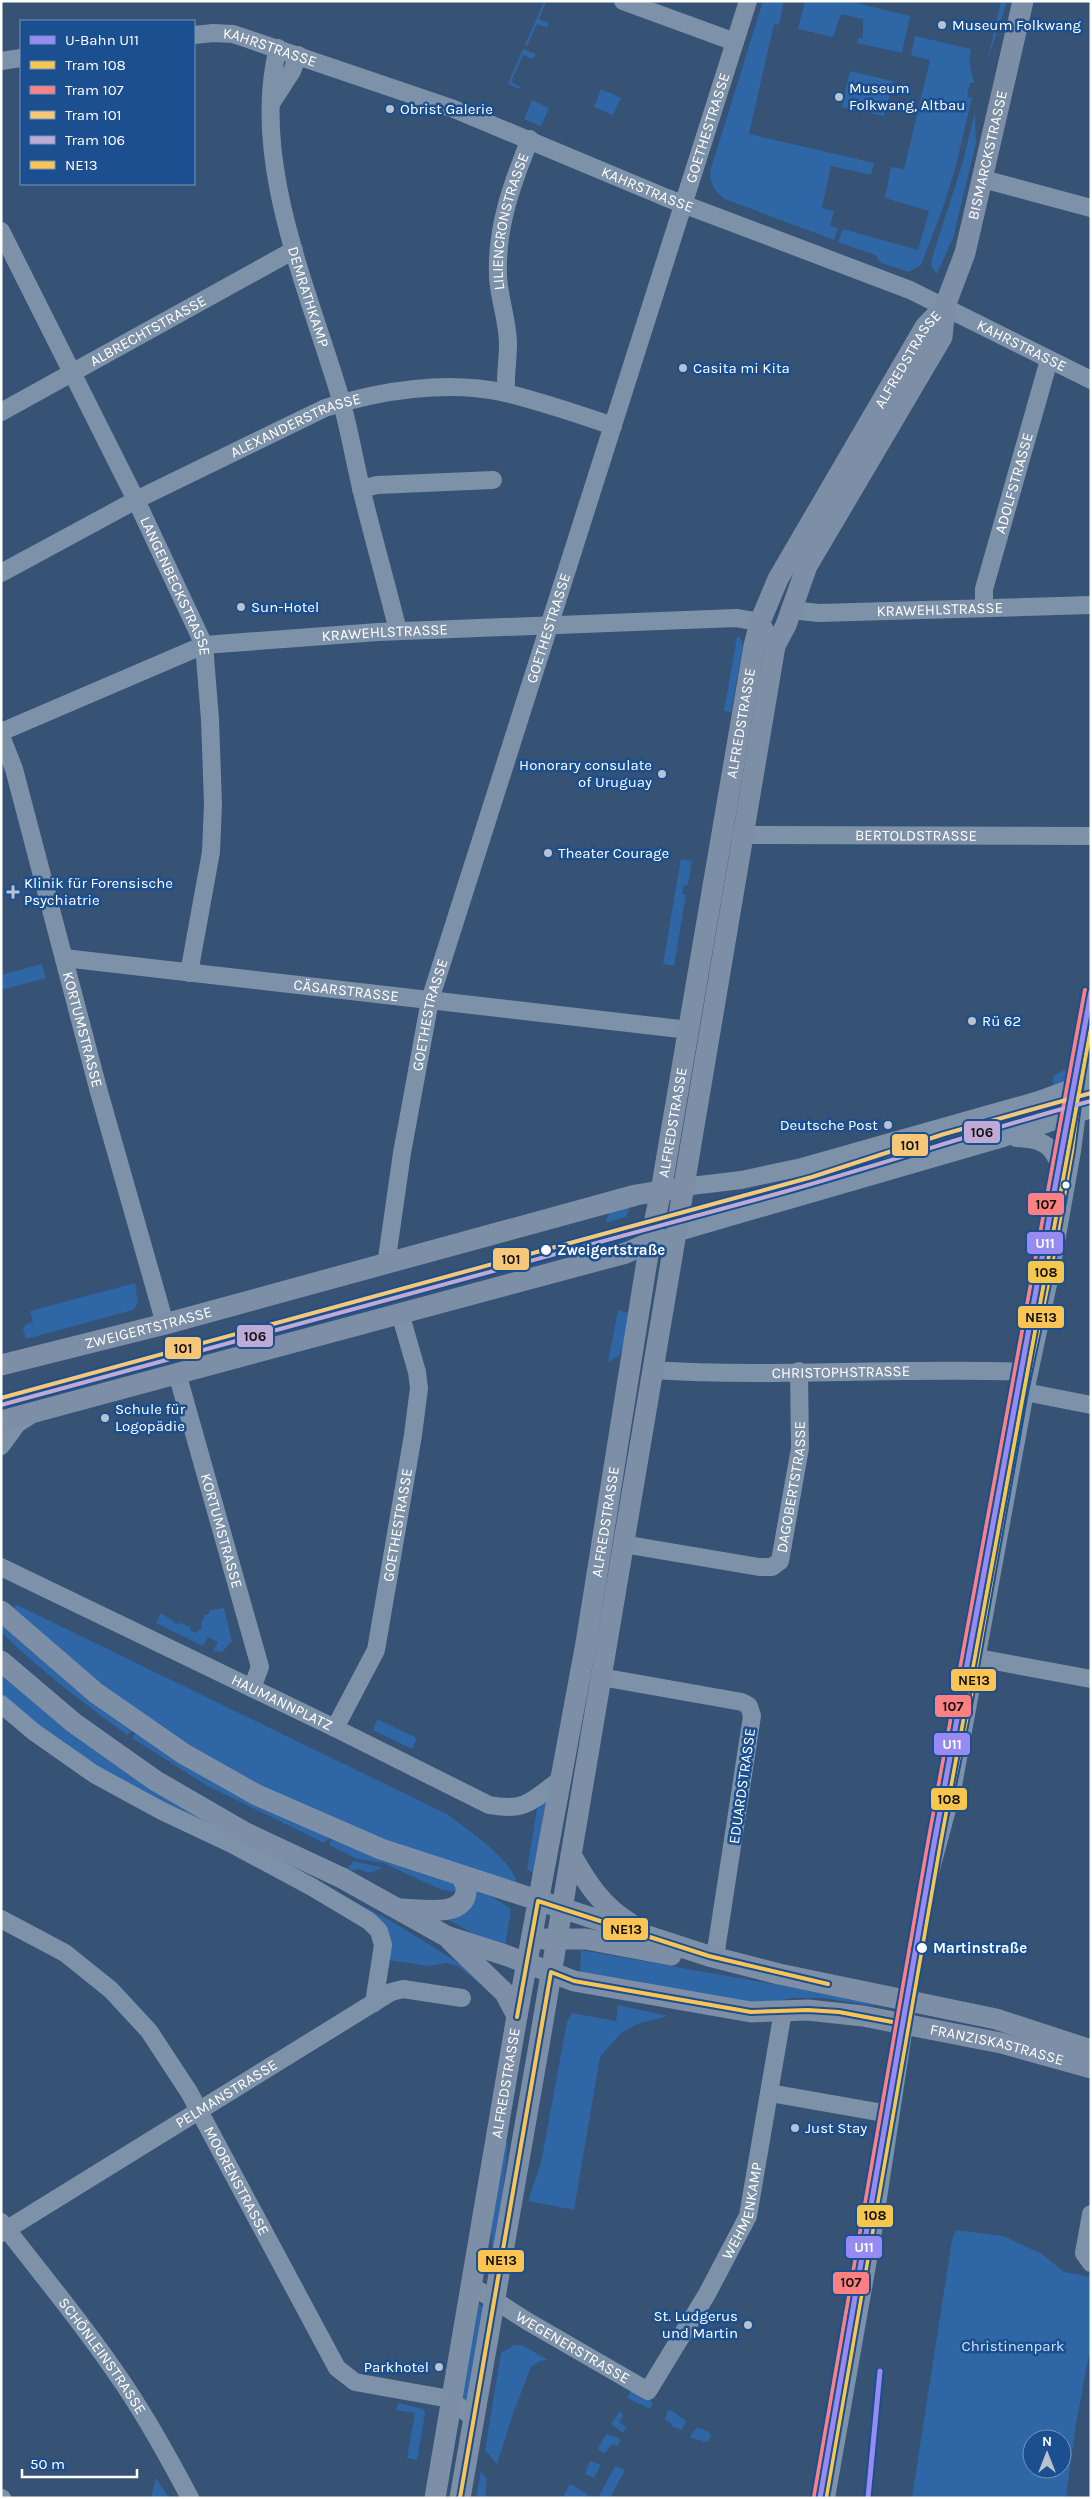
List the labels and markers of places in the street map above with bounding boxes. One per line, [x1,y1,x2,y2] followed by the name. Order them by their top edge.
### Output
[952,16,1082,34] place label: Museum Folkwang
[936,19,948,31] marker: Museum Folkwang
[849,79,965,114] place label: Museum Folkwang, Altbau
[833,91,845,103] marker: Museum Folkwang, Altbau
[400,100,493,118] place label: Obrist Galerie
[384,103,396,115] marker: Obrist Galerie
[693,359,790,377] place label: Casita mi Kita
[677,362,689,374] marker: Casita mi Kita
[251,598,319,616] place label: Sun-Hotel
[235,601,247,613] marker: Sun-Hotel
[519,756,652,791] place label: Honorary consulate of Uruguay
[656,768,668,780] marker: Honorary consulate of Uruguay
[558,844,669,862] place label: Theater Courage
[542,847,554,859] marker: Theater Courage
[24,874,173,909] place label: Klinik für Forensische Psychiatrie
[6,885,20,899] marker: Klinik für Forensische Psychiatrie
[982,1012,1021,1030] place label: Rü 62
[966,1015,978,1027] marker: Rü 62
[780,1116,878,1134] place label: Deutsche Post
[882,1119,894,1131] marker: Deutsche Post
[1061,1180,1071,1190] unlabelled marker
[557,1241,665,1259] place label: Zweigertstraße
[539,1243,553,1257] marker: Zweigertstraße
[115,1400,186,1435] place label: Schule für Logopädie
[99,1412,111,1424] marker: Schule für Logopädie
[933,1939,1027,1957] place label: Martinstraße
[915,1941,929,1955] marker: Martinstraße
[805,2119,867,2137] place label: Just Stay
[789,2122,801,2134] marker: Just Stay
[654,2307,738,2342] place label: St. Ludgerus und Martin
[742,2319,754,2331] marker: St. Ludgerus und Martin
[364,2358,429,2376] place label: Parkhotel
[433,2361,445,2373] marker: Parkhotel

